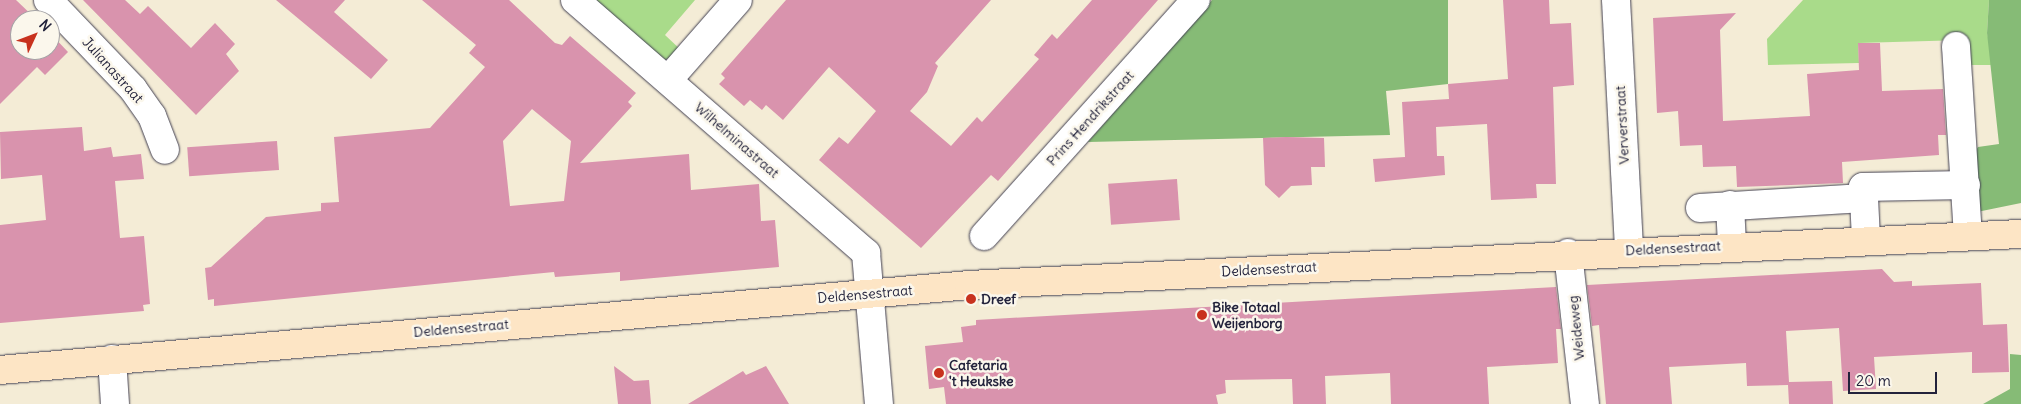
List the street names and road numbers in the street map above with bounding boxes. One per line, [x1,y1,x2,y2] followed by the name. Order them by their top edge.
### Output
[79,34,147,106] street label: Julianastraat
[1043,67,1137,169] street label: Prins Hendrikstraat
[1612,85,1632,165] street label: Ververstraat
[691,99,783,181] street label: Wilhelminastraat
[1625,237,1721,259] street label: Deldensestraat
[1221,258,1317,280] street label: Deldensestraat
[817,281,913,307] street label: Deldensestraat
[1564,295,1588,361] street label: Weideweg
[413,315,509,341] street label: Deldensestraat

